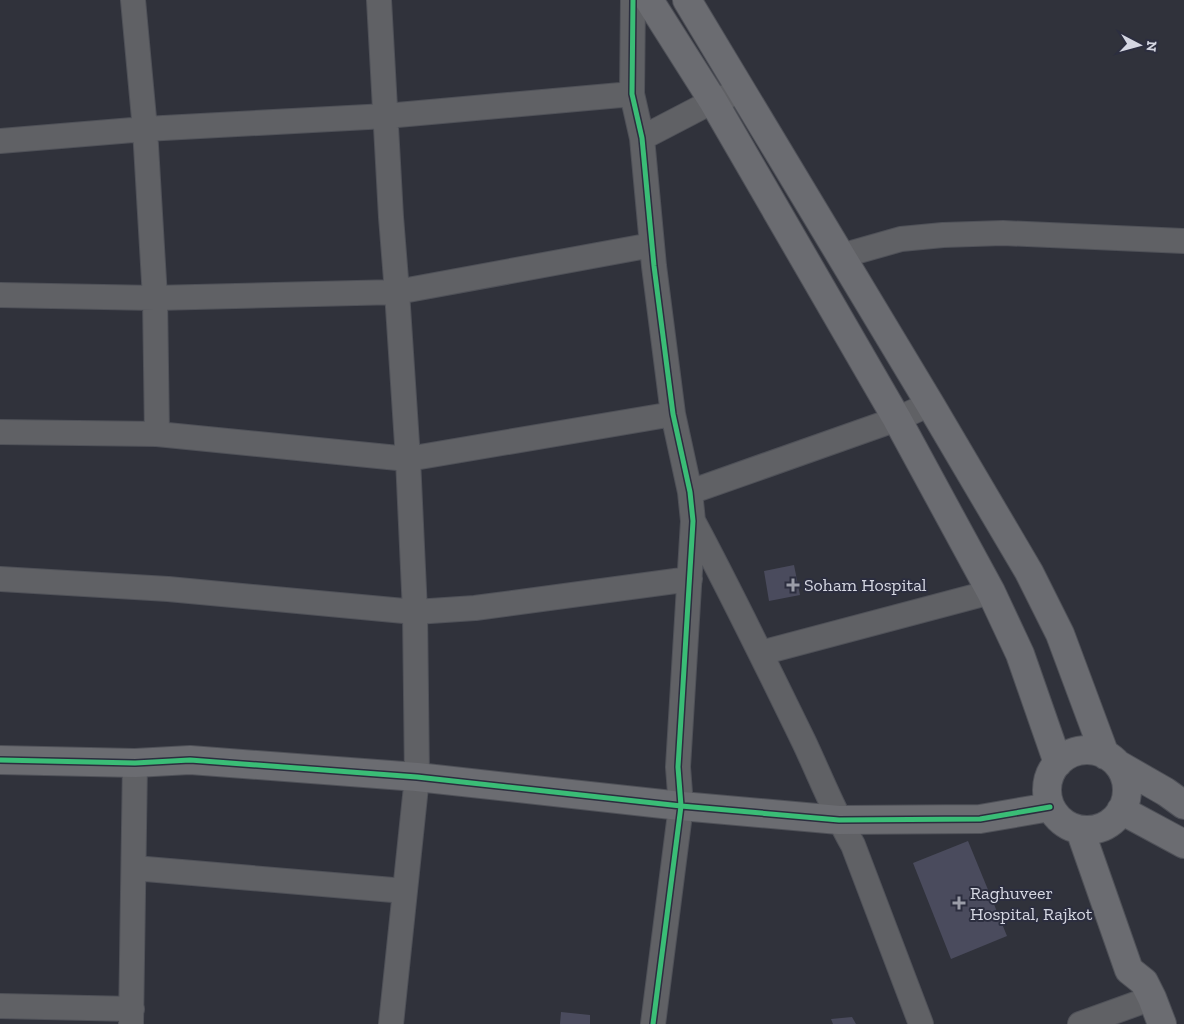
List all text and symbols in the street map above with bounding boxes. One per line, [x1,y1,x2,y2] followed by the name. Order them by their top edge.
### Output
[1114,20,1164,70] north arrow
[1142,40,1160,53] text: N
[804,574,927,596] place label: Soham Hospital
[786,578,800,592] marker: Soham Hospital
[970,882,1093,925] place label: Raghuveer Hospital, Rajkot
[952,896,966,910] marker: Raghuveer Hospital, Rajkot

